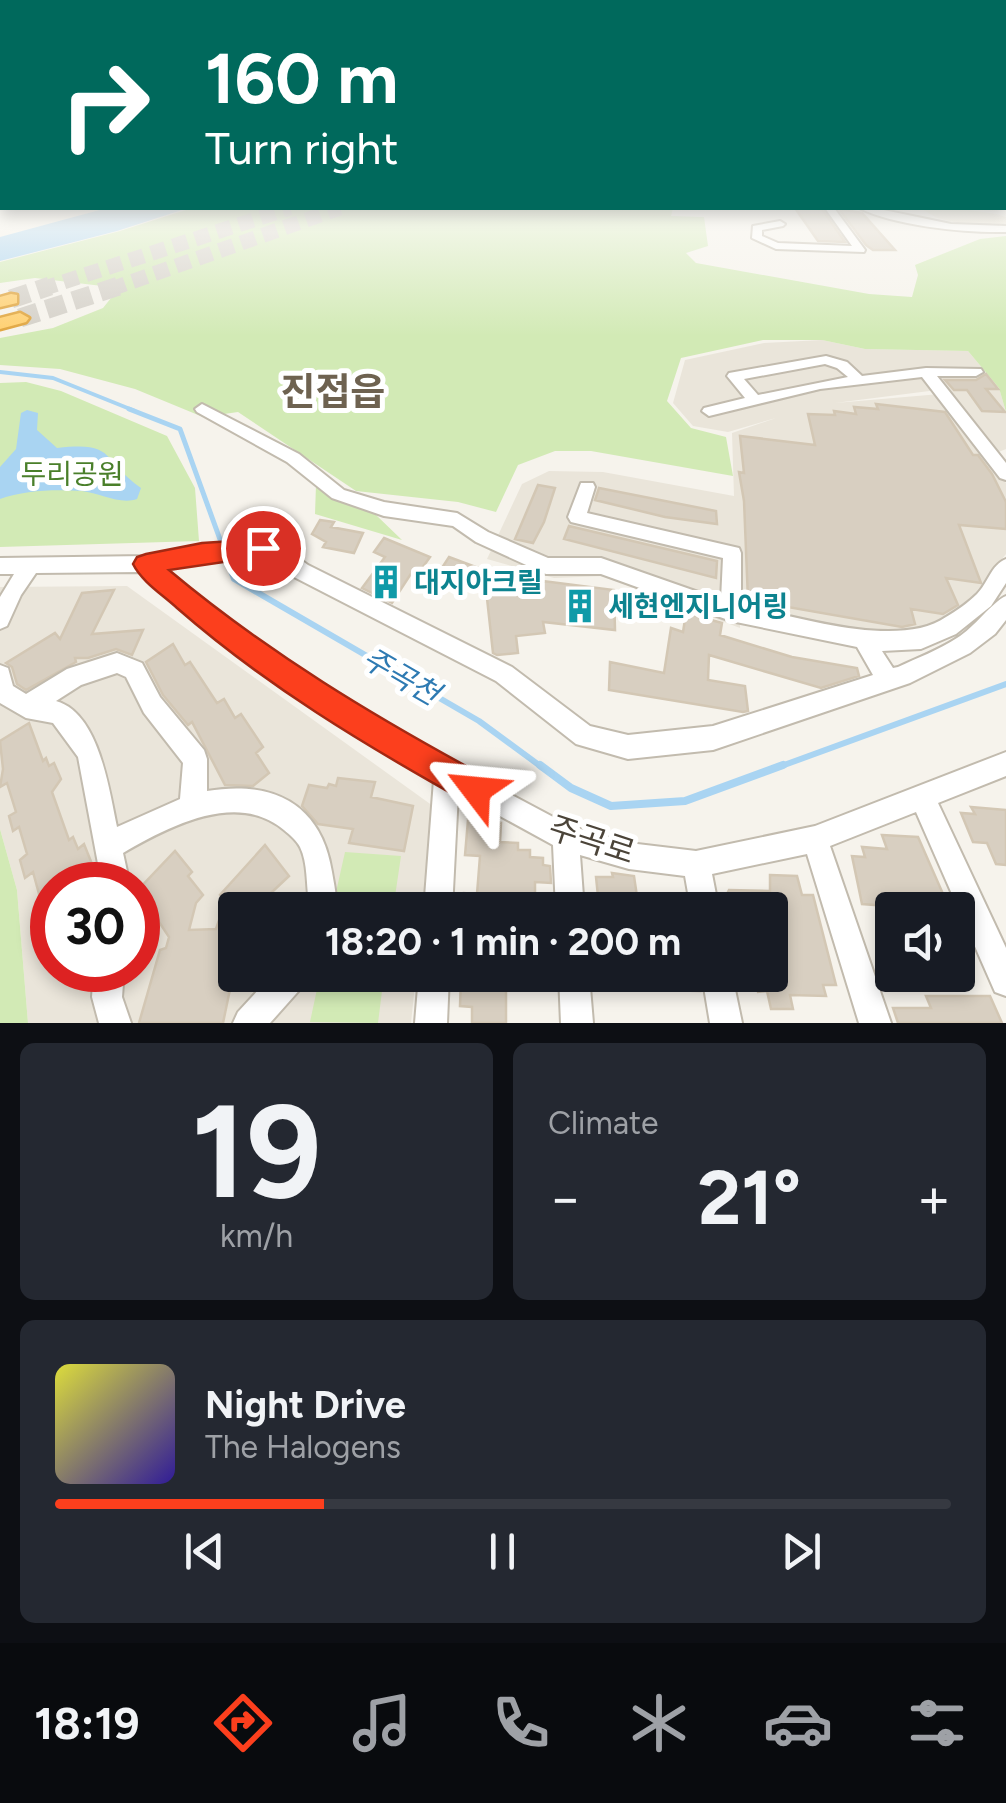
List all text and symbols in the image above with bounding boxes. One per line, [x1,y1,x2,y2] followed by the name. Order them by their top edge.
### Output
[205,36,398,121] text: 160 m
[40,40,170,170] icon: right
[205,121,398,175] text: Turn right
[281,369,385,415] district label: 진접읍
[20,457,124,491] park label: 두리공원
[221,506,306,591] pin
[236,521,291,576] icon: arrive
[367,563,405,601] building icon: 대지아크릴
[414,565,543,599] place label: 대지아크릴
[561,587,599,625] building icon: 세현엔지니어링
[608,589,788,623] place label: 세현엔지니어링
[356,639,449,714] water label: 주곡천
[424,738,528,842] position arrow
[544,808,640,872] street label: 주곡로
[30,862,160,992] speed limit sign: 30
[875,892,975,992] map controls
[875,892,975,992] button: sound
[325,919,681,965] text: 18:20 · 1 min · 200 m
[191,1074,322,1230] text: 19
[548,1104,659,1142] text: Climate
[698,1153,801,1243] text: 21°
[548,1165,582,1231] text: −
[917,1165,951,1231] text: +
[220,1217,293,1255] text: km/h
[205,1382,406,1428] text: Night Drive
[205,1428,401,1466] text: The Halogens
[177,1524,232,1579] icon: previous
[475,1524,530,1579] icon: pause
[774,1524,829,1579] icon: next
[208,1688,278,1758] icon: directions
[347,1688,417,1758] icon: music
[486,1688,556,1758] icon: phone
[624,1688,694,1758] icon: climate
[763,1688,833,1758] icon: car
[902,1688,972,1758] icon: filters
[34,1696,140,1750] text: 18:19

